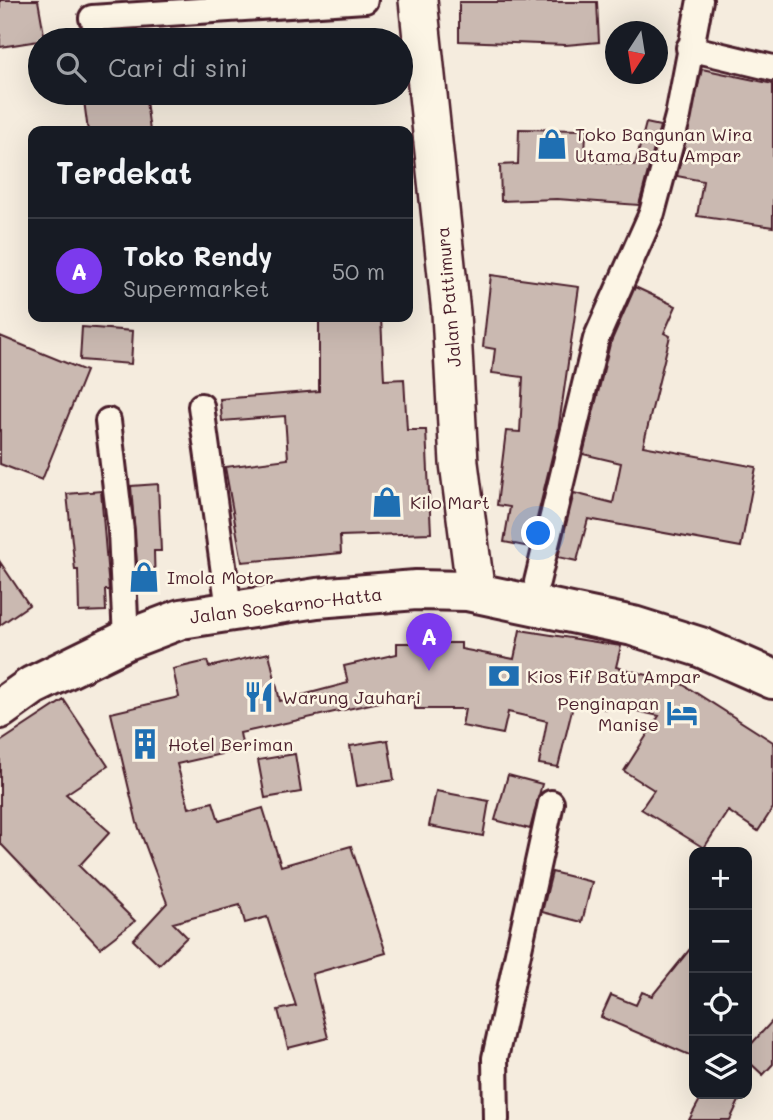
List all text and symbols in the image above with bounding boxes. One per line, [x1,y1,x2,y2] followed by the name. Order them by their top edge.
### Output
[605,21,668,84] north arrow
[28,28,413,105] search box
[52,48,90,86] icon: search
[108,50,248,84] text: Cari di sini
[575,122,753,167] place label: Toko Bangunan Wira Utama Batu Ampar
[535,127,569,161] shop icon: Toko Bangunan Wira Utama Batu Ampar
[56,152,192,192] text: Terdekat
[430,226,466,368] street label: Jalan Pattimura
[123,239,272,273] text: Toko Rendy
[71,256,87,286] text: A
[332,256,385,286] text: 50 m
[123,273,269,303] text: Supermarket
[370,485,404,519] shop icon: Kilo Mart
[410,490,490,514] place label: Kilo Mart
[521,516,555,550] your location
[127,560,161,594] shop icon: Imola Motor
[167,565,274,589] place label: Imola Motor
[188,581,384,629] street label: Jalan Soekarno-Hatta
[406,613,452,671] pin: A
[487,659,521,693] bank icon: Kios Fif Batu Ampar
[527,664,701,688] place label: Kios Fif Batu Ampar
[242,680,276,714] restaurant icon: Warung Jauhari
[282,685,421,709] place label: Warung Jauhari
[557,691,659,736] place label: Penginapan Manise
[665,696,699,730] hotel icon: Penginapan Manise
[128,727,162,761] building icon: Hotel Beriman
[168,732,293,756] place label: Hotel Beriman
[689,847,752,1099] map controls
[689,847,752,910] button: +
[689,910,752,973] button: −
[689,973,752,1036] button: locate
[689,1036,752,1099] button: layers

